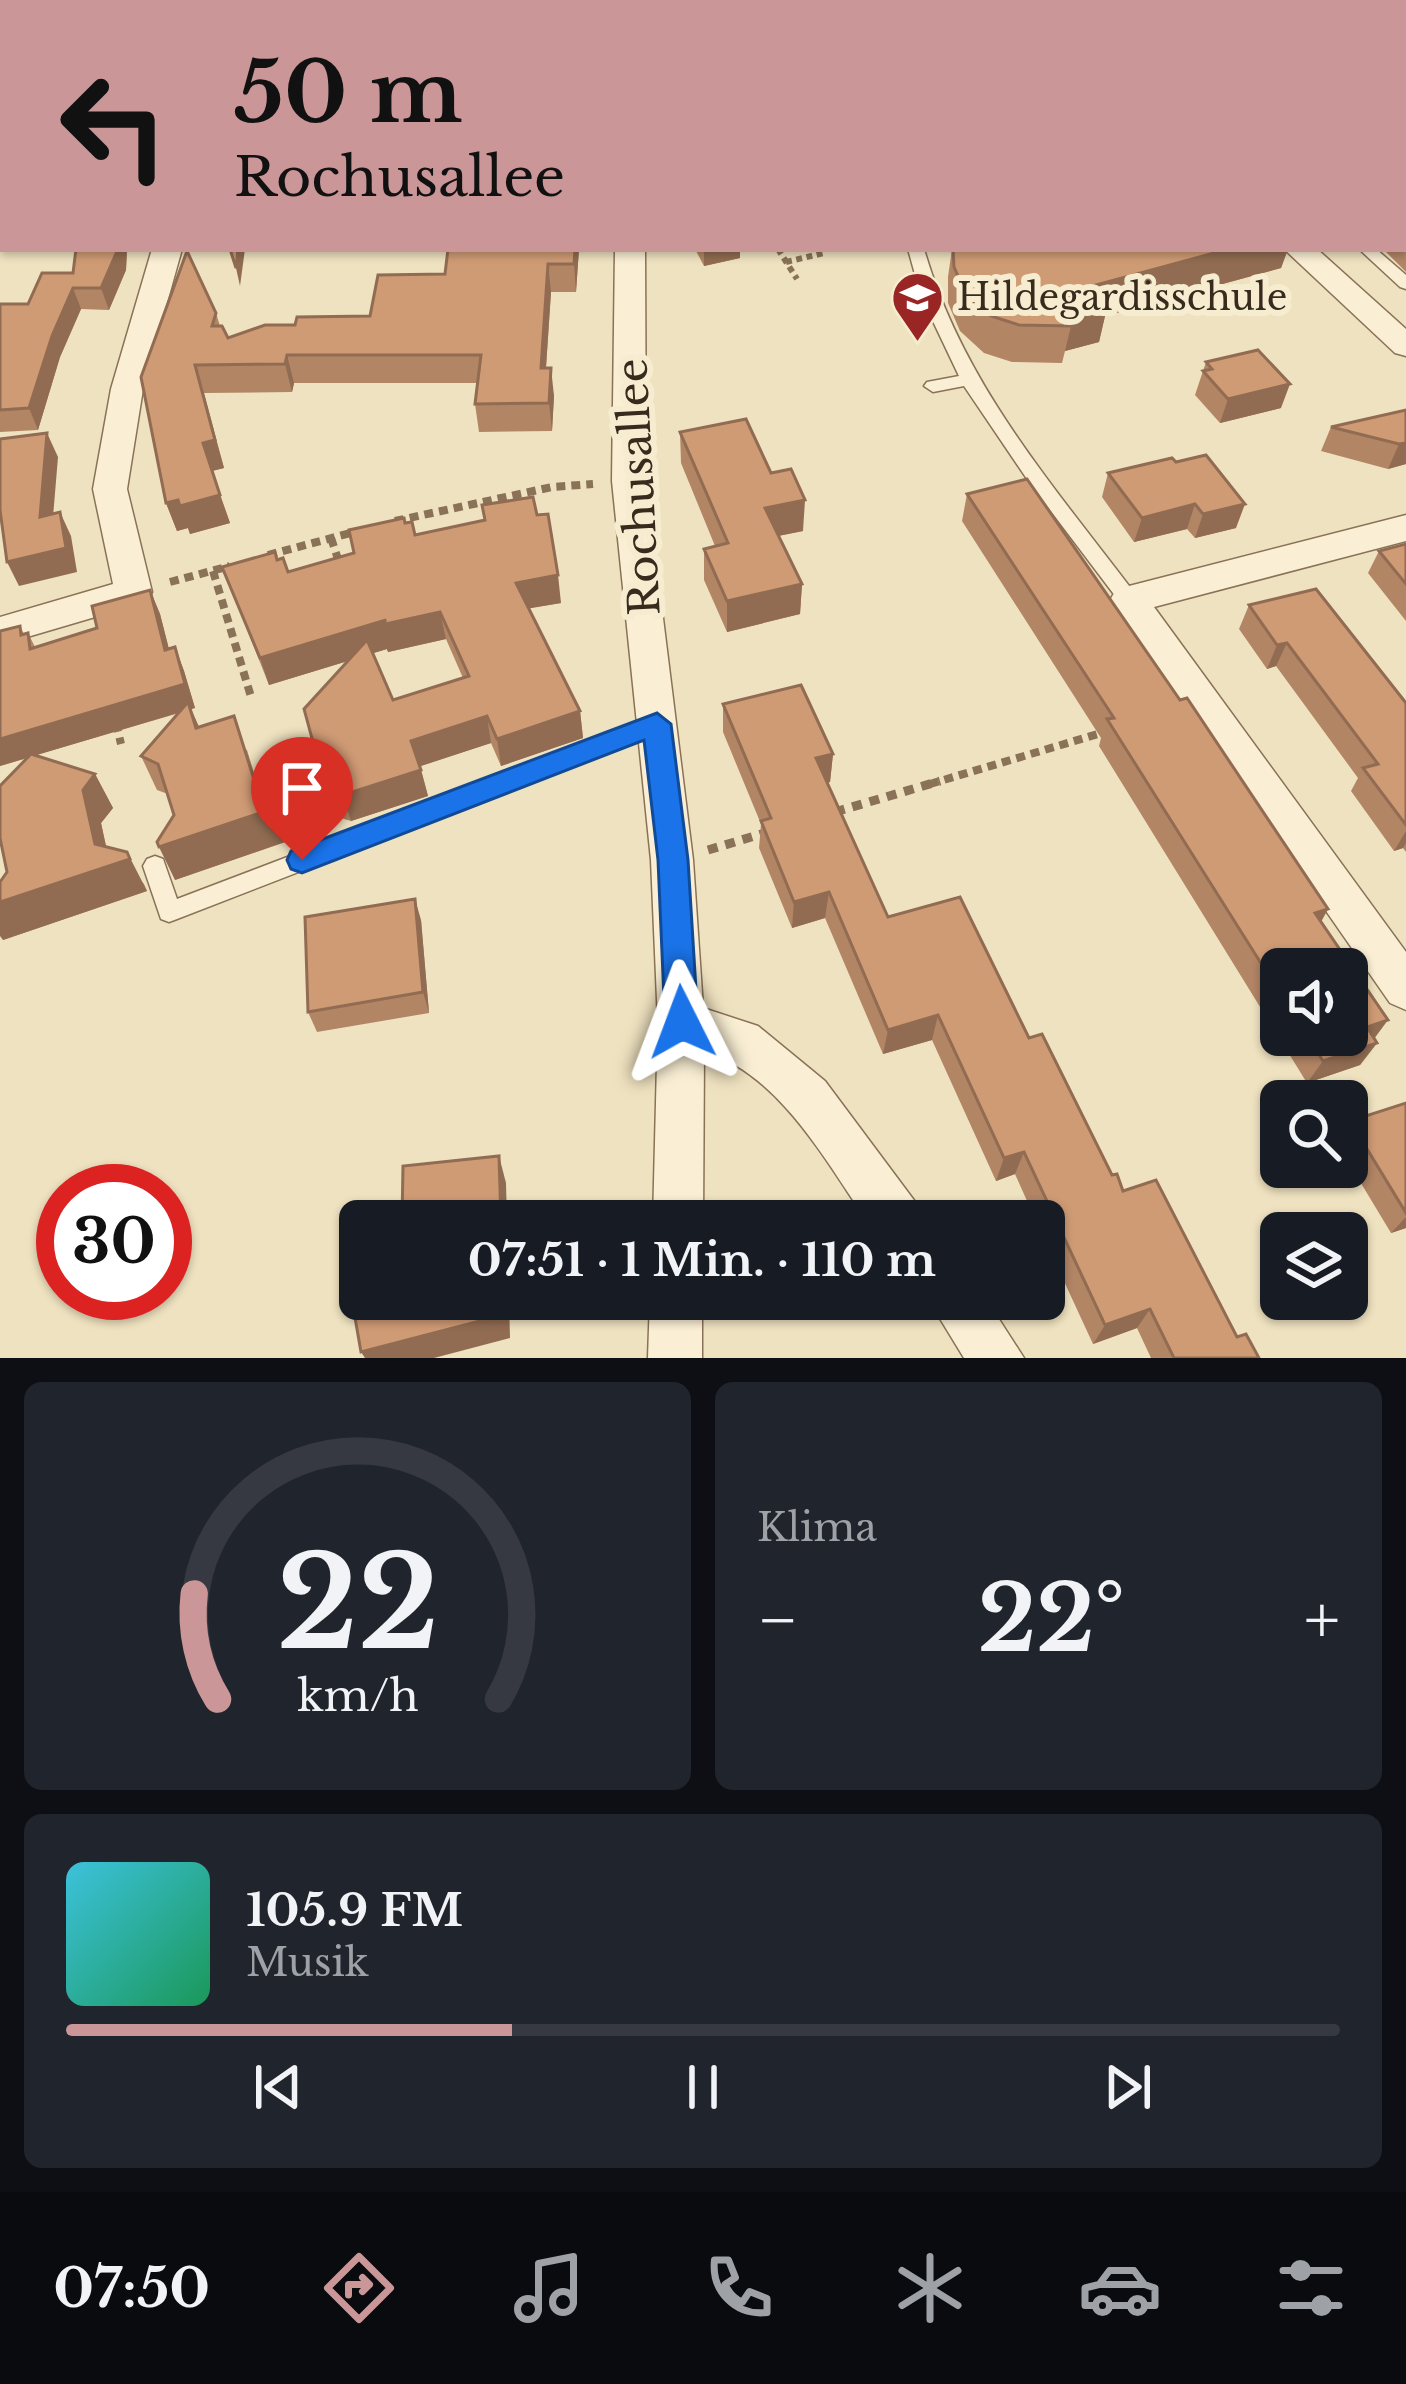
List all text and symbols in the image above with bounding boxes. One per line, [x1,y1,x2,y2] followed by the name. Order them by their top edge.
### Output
[234,41,463,145] text: 50 m
[36,48,192,204] icon: left
[234,144,565,211] text: Rochusallee
[890,269,946,343] school or university icon: Hildegardisschule
[957,275,1287,320] place label: Hildegardisschule
[605,357,671,617] street label: Rochusallee
[251,737,353,860] pin
[269,755,335,821] icon: arrive
[1260,948,1368,1320] map controls
[1260,948,1368,1056] button: sound
[619,959,745,1085] position arrow
[1260,1080,1368,1188] button: search
[36,1164,192,1320] speed limit sign: 30
[1260,1212,1368,1320] button: layers
[468,1232,936,1288] text: 07:51 · 1 Min. · 110 m
[757,1503,877,1552] text: Klima
[276,1527,439,1682] text: 22
[978,1564,1125,1675] text: 22°
[757,1579,799,1661] text: −
[1304,1579,1340,1661] text: +
[297,1669,418,1723] text: km/h
[246,1882,463,1938] text: 105.9 FM
[246,1938,369,1987] text: Musik
[245,2054,311,2120] icon: previous
[670,2054,736,2120] icon: pause
[1095,2054,1161,2120] icon: next
[317,2246,401,2330] icon: directions
[507,2246,591,2330] icon: music
[697,2246,781,2330] icon: phone
[888,2246,972,2330] icon: climate
[1078,2246,1162,2330] icon: car
[1269,2246,1353,2330] icon: filters
[53,2255,210,2322] text: 07:50

